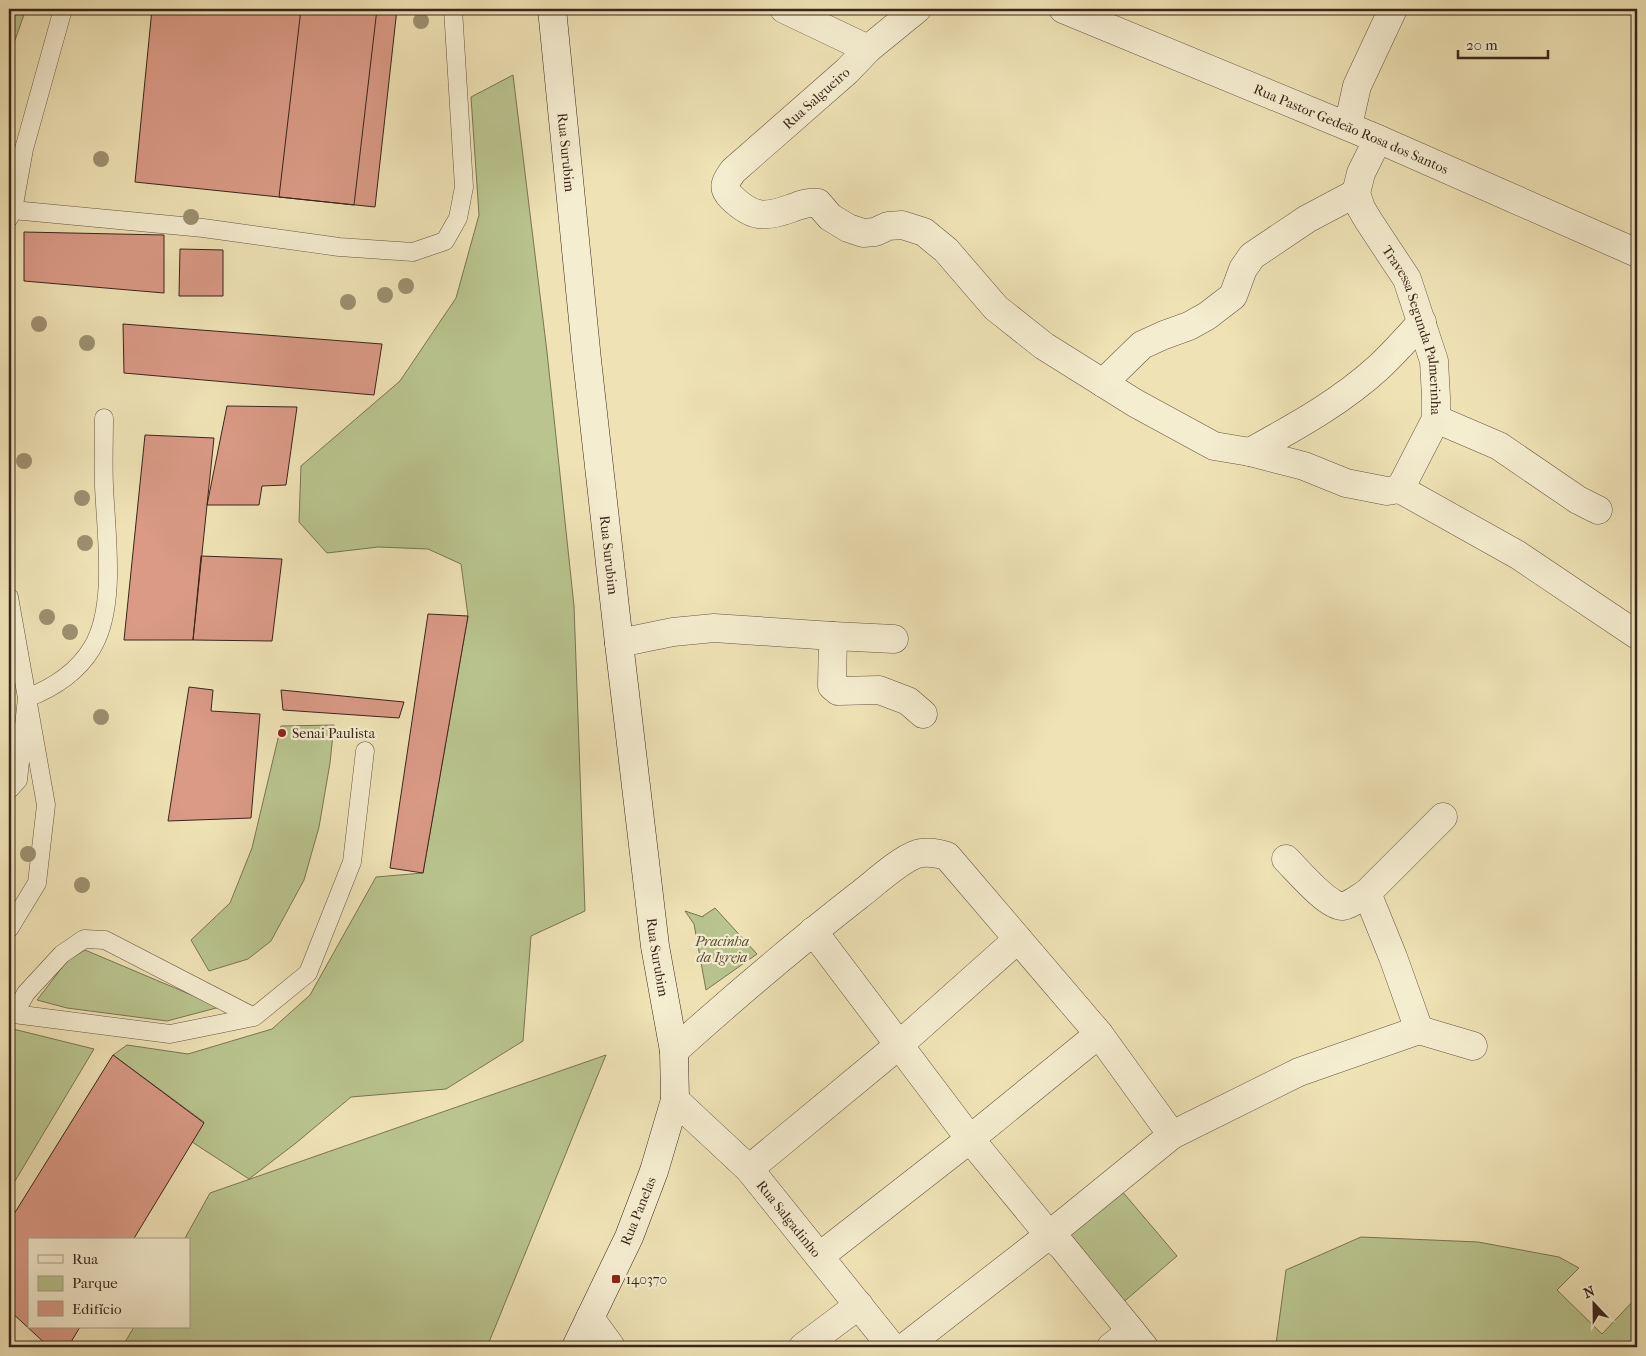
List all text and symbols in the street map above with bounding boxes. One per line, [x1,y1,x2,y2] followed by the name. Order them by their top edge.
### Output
[1458,28,1548,60] scale bar
[1466,36,1498,54] text: 20 m
[779,64,853,133] street label: Rua Salgueiro
[1251,81,1451,178] street label: Rua Pastor Gedeão Rosa dos Santos
[553,112,578,193] street label: Rua Surubim
[1378,242,1444,416] street label: Travessa Segunda Palmerinha
[596,515,622,596] street label: Rua Surubim
[292,725,376,742] place label: Senai Paulista
[276,727,288,739] marker: Senai Paulista
[643,917,672,998] street label: Rua Surubim
[694,933,749,966] park label: Pracinha da Igreja
[617,1174,660,1248] street label: Rua Panelas
[753,1177,825,1261] street label: Rua Salgadinho
[28,1238,190,1328] legend
[72,1250,99,1268] text: Rua
[626,1271,667,1288] place label: 140370
[610,1273,622,1285] marker: 140370
[72,1274,118,1292] text: Parque
[1568,1278,1618,1328] north arrow
[1581,1282,1598,1302] text: N
[72,1300,122,1318] text: Edifício

